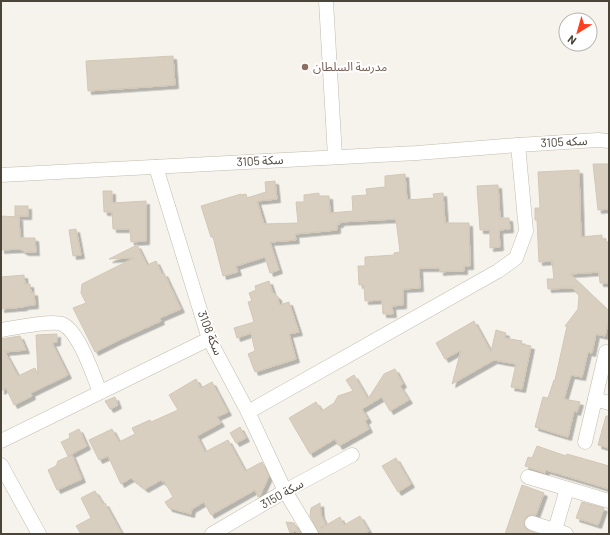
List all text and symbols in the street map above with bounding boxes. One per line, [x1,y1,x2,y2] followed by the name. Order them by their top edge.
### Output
[558,12,598,52] north arrow
[565,33,579,48] text: N
[313,59,387,74] place label: مدرسة السلطان
[300,62,310,72] marker: مدرسة السلطان
[540,133,588,149] street label: سكه 3105
[236,152,284,168] street label: سكة 3105
[196,308,226,357] street label: سكة 3108
[258,476,305,511] street label: سكة 3150

